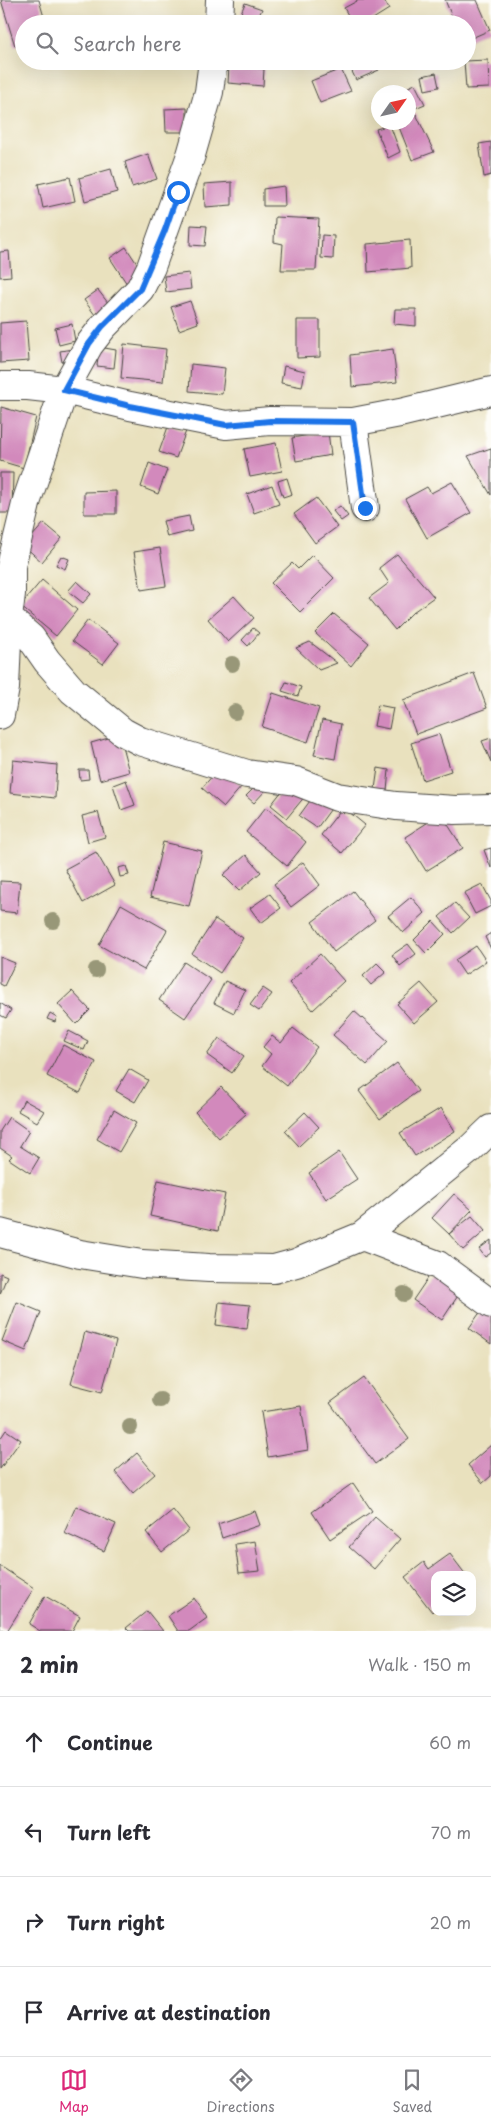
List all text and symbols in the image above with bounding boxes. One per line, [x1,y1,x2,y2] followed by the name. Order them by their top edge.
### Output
[15,15,476,70] search box
[33,29,61,57] icon: search
[73,29,182,57] text: Search here
[371,85,416,130] north arrow
[167,181,190,204] route start
[354,497,377,520] route end
[431,1571,476,1616] map controls
[431,1571,476,1616] button: layers
[20,1648,79,1680] text: 2 min
[368,1652,471,1676] text: Walk · 150 m
[20,1728,48,1756] icon: ahead
[67,1728,153,1756] text: Continue
[429,1730,471,1754] text: 60 m
[20,1818,48,1846] icon: left
[67,1818,151,1846] text: Turn left
[431,1820,471,1844] text: 70 m
[20,1908,48,1936] icon: right
[67,1908,165,1936] text: Turn right
[430,1910,471,1934] text: 20 m
[20,1998,48,2026] icon: arrive
[67,1998,271,2026] text: Arrive at destination
[59,2066,89,2117] tab: Map
[207,2066,275,2117] tab: Directions
[392,2066,432,2117] tab: Saved

